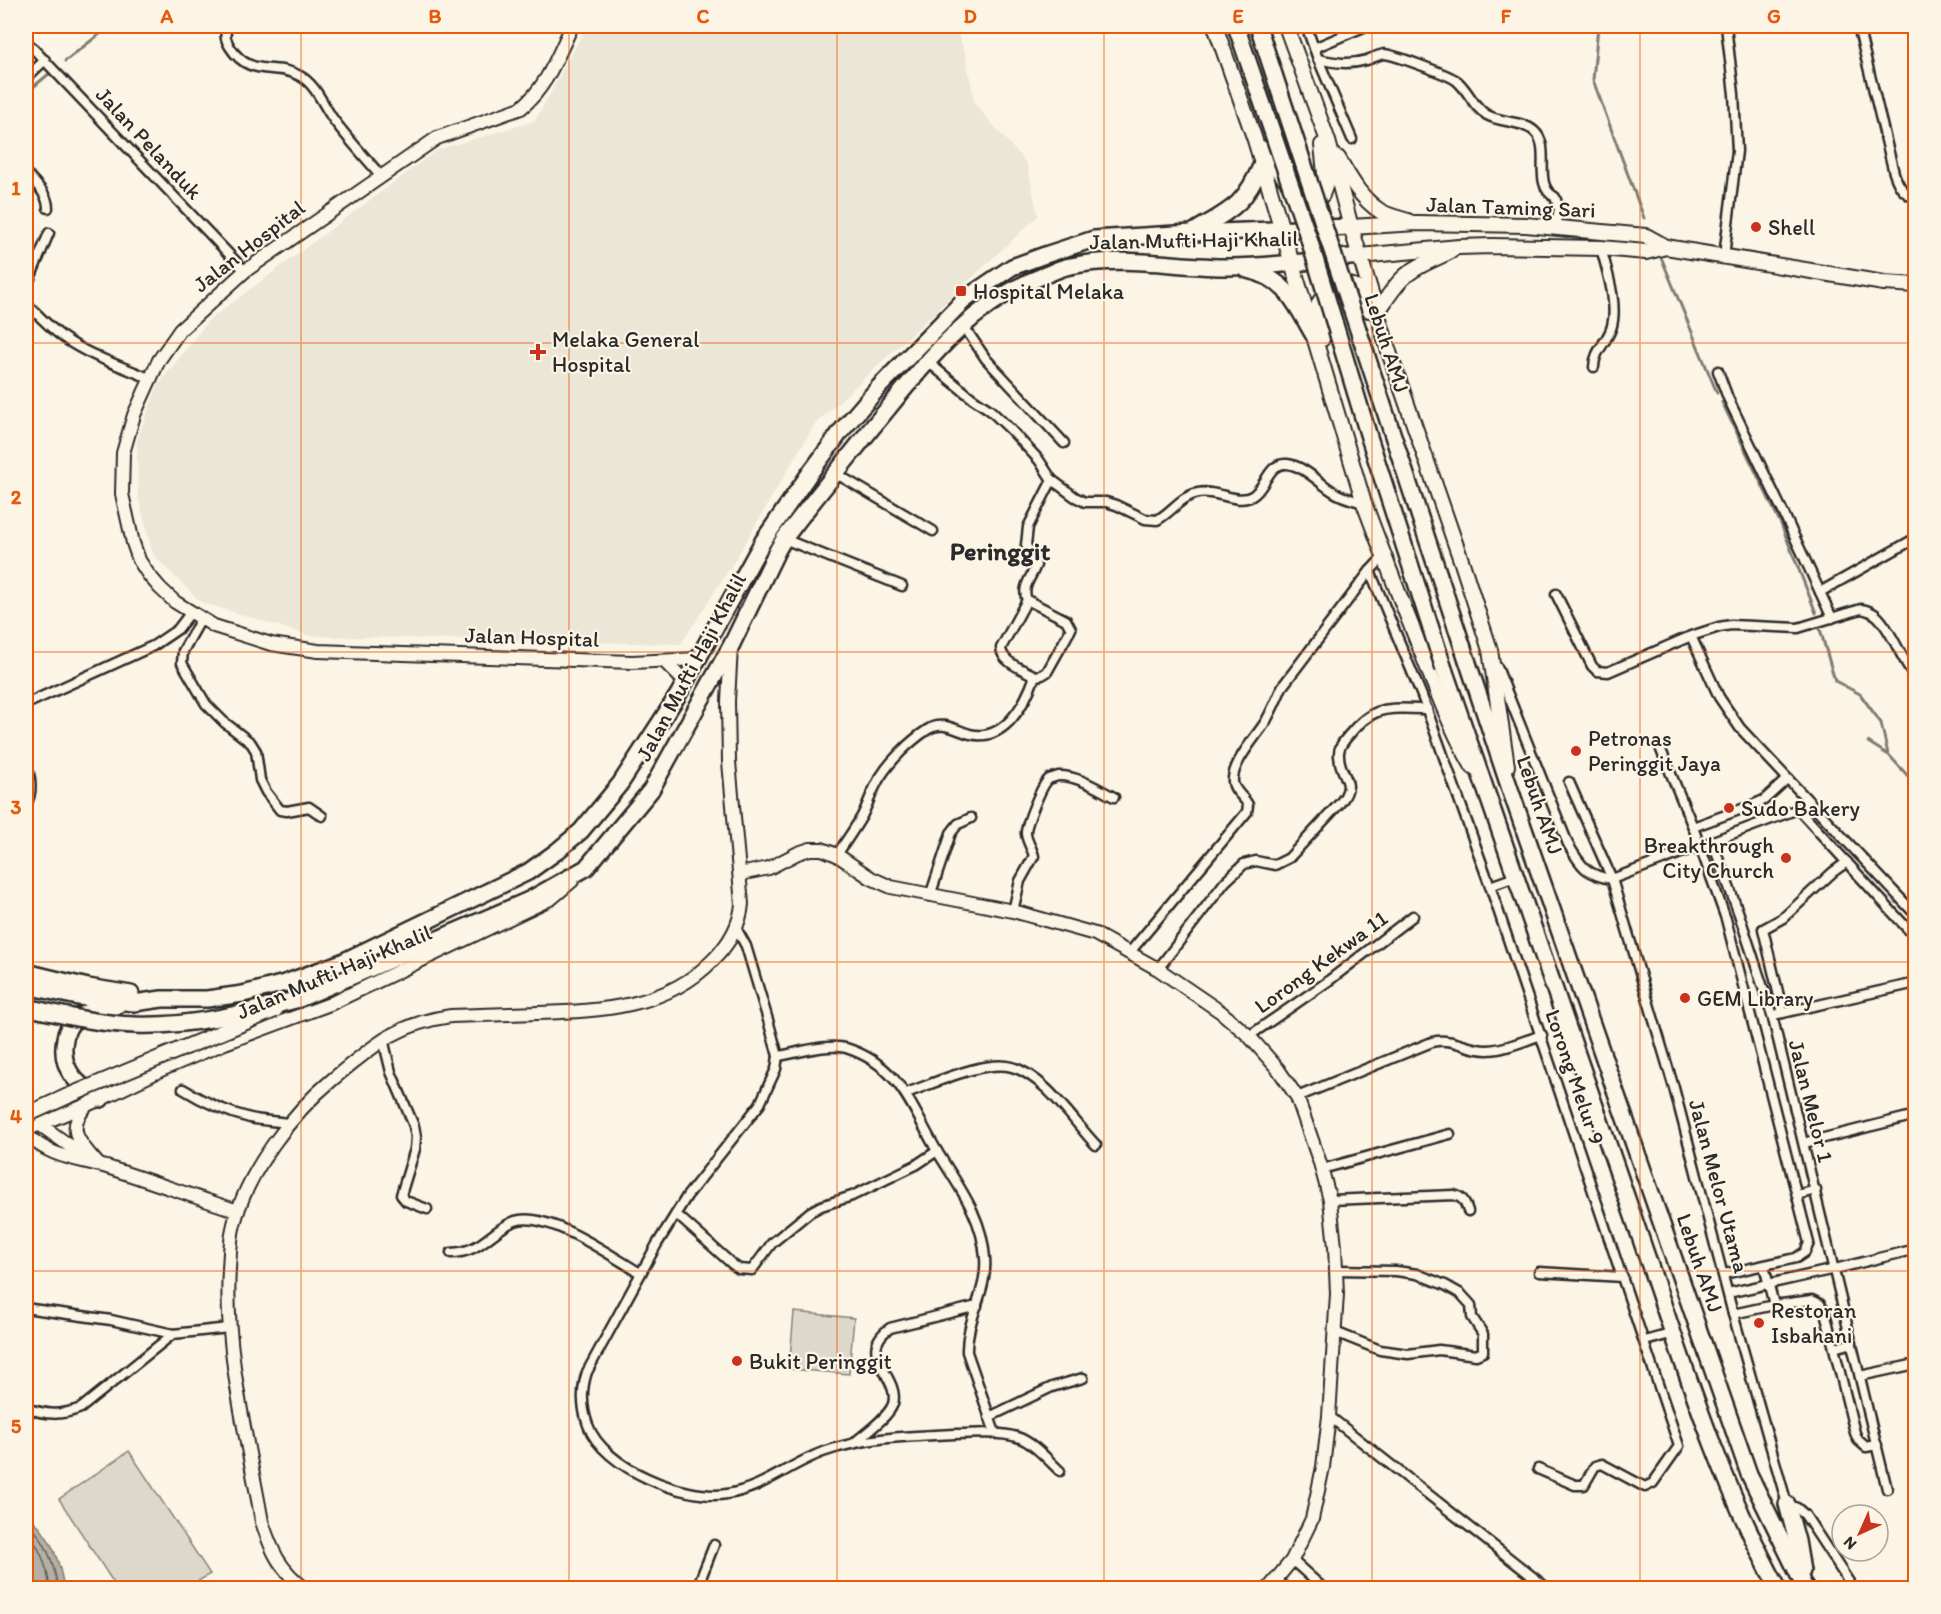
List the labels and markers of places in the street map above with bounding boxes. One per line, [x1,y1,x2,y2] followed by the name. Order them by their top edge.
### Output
[1768,214,1815,241] place label: Shell
[1749,220,1763,234] marker: Shell
[973,278,1125,305] place label: Hospital Melaka
[954,284,968,298] marker: Hospital Melaka
[552,326,699,378] place label: Melaka General Hospital
[529,343,547,361] marker: Melaka General Hospital
[1588,725,1721,777] place label: Petronas Peringgit Jaya
[1569,744,1583,758] marker: Petronas Peringgit Jaya
[1741,795,1861,822] place label: Sudo Bakery
[1722,801,1736,815] marker: Sudo Bakery
[1644,832,1774,884] place label: Breakthrough City Church
[1779,851,1793,865] marker: Breakthrough City Church
[1697,985,1814,1012] place label: GEM Library
[1678,991,1692,1005] marker: GEM Library
[1771,1297,1857,1349] place label: Restoran Isbahani
[1752,1316,1766,1330] marker: Restoran Isbahani
[749,1348,892,1375] place label: Bukit Peringgit
[730,1354,744,1368] marker: Bukit Peringgit

